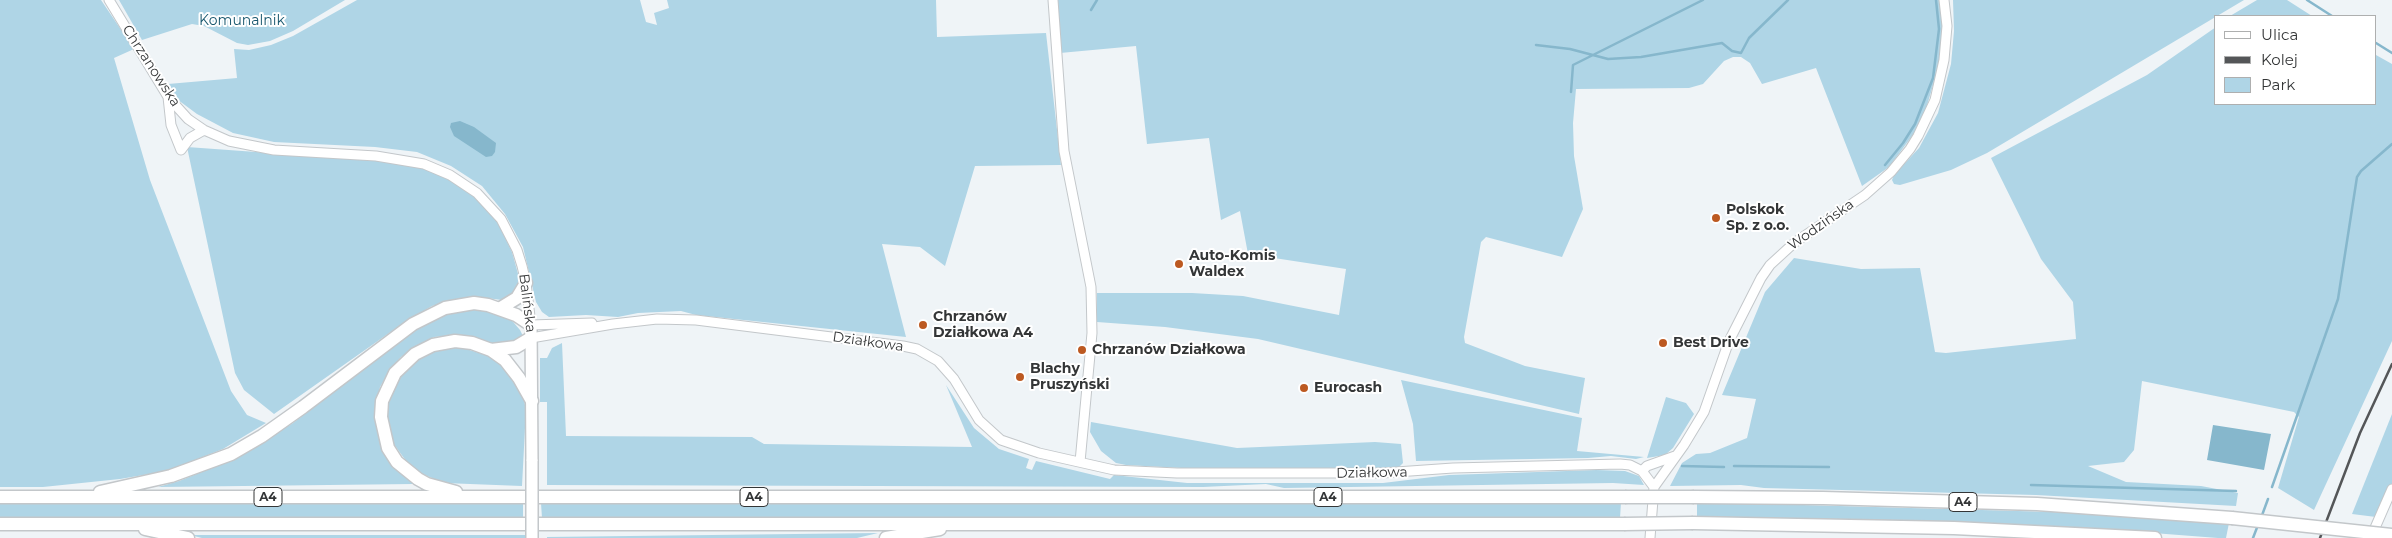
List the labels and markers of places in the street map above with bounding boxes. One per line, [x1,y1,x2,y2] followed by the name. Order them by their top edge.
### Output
[1726,202,1789,234] place label: Polskok Sp. z o.o.
[1710,212,1722,224] marker: Polskok Sp. z o.o.
[1189,248,1275,280] place label: Auto-Komis Waldex
[1173,258,1185,270] marker: Auto-Komis Waldex
[933,309,1033,342] place label: Chrzanów Działkowa A4
[917,319,929,331] marker: Chrzanów Działkowa A4
[1673,335,1749,351] place label: Best Drive
[1657,337,1669,349] marker: Best Drive
[1092,342,1246,358] place label: Chrzanów Działkowa
[1076,344,1088,356] marker: Chrzanów Działkowa
[1030,361,1110,394] place label: Blachy Pruszyński
[1014,371,1026,383] marker: Blachy Pruszyński
[1314,380,1382,396] place label: Eurocash
[1298,382,1310,394] marker: Eurocash

